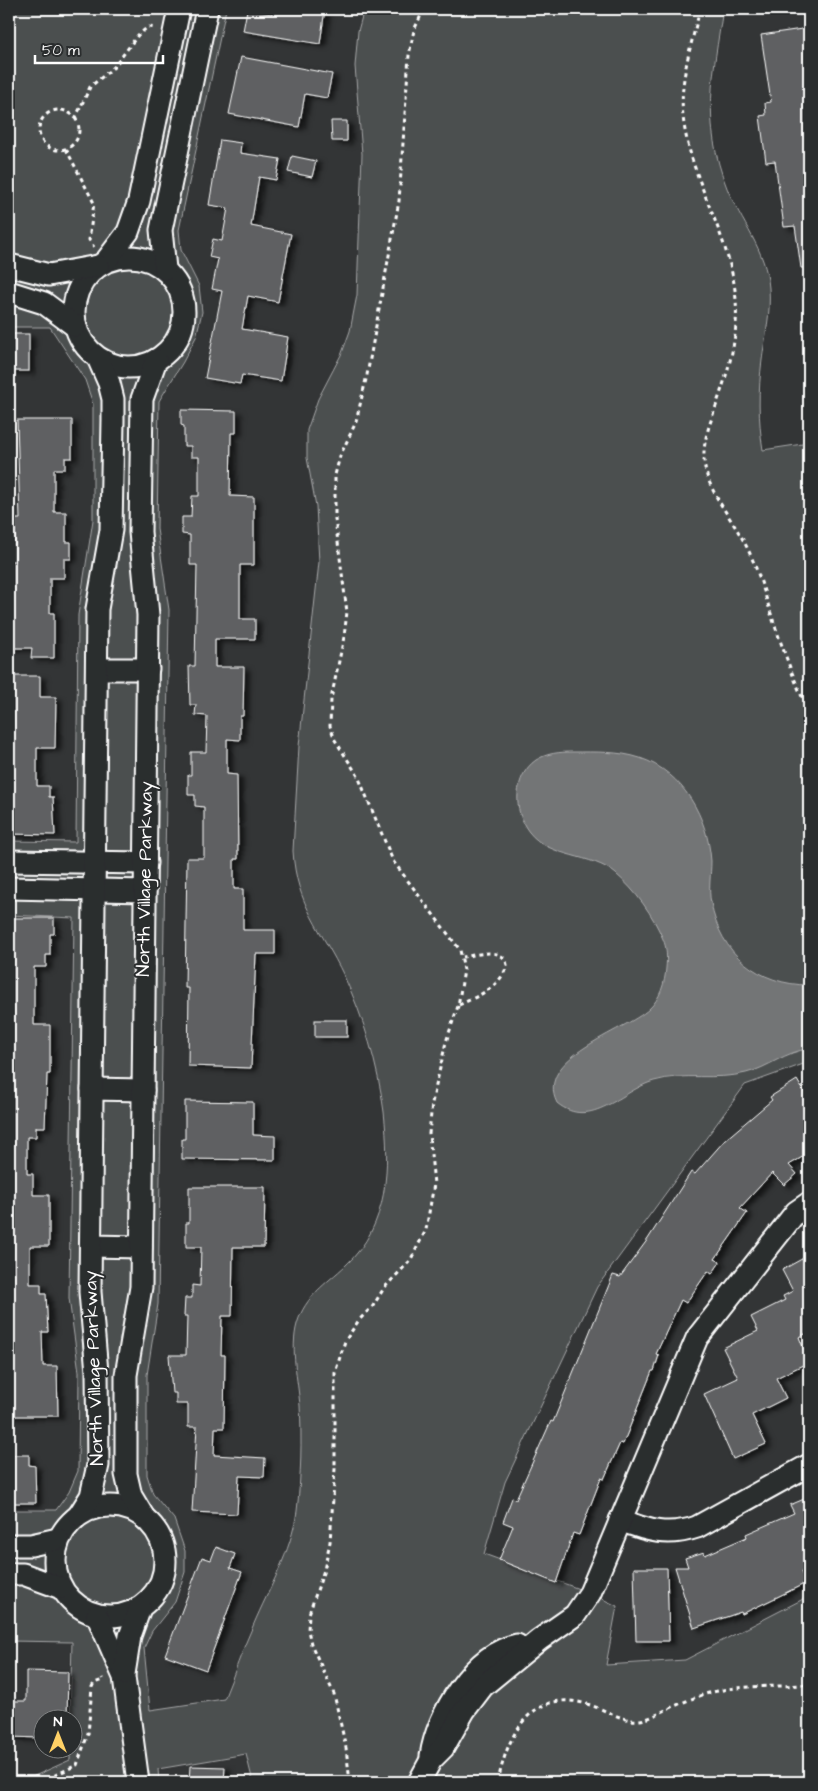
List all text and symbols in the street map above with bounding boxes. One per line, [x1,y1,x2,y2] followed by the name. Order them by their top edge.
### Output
[35,32,162,64] scale bar
[42,40,80,61] text: 50 m
[130,781,161,977] street label: North Village Parkway
[77,1269,112,1466] street label: North Village Parkway
[32,1708,82,1758] north arrow
[54,1712,63,1732] text: N

